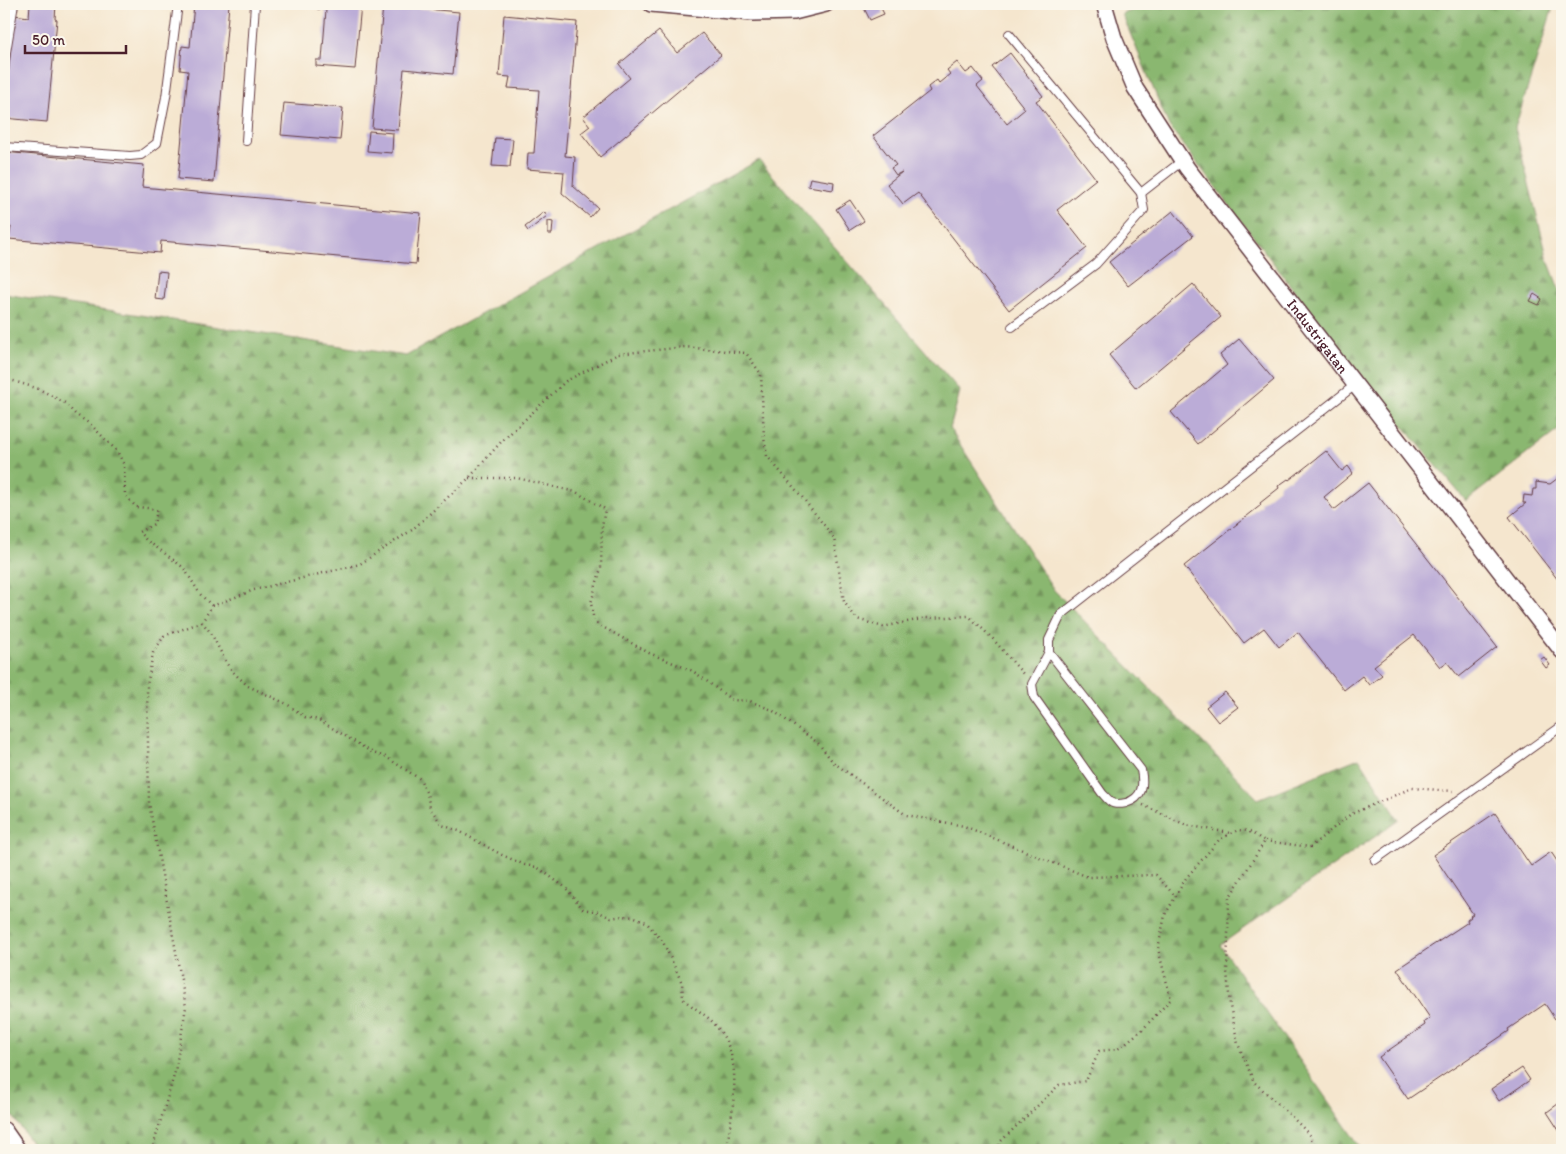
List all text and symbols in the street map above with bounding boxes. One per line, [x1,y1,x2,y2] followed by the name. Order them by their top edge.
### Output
[25,22,126,54] scale bar
[32,31,65,49] text: 50 m
[1283,295,1352,377] street label: Industrigatan

